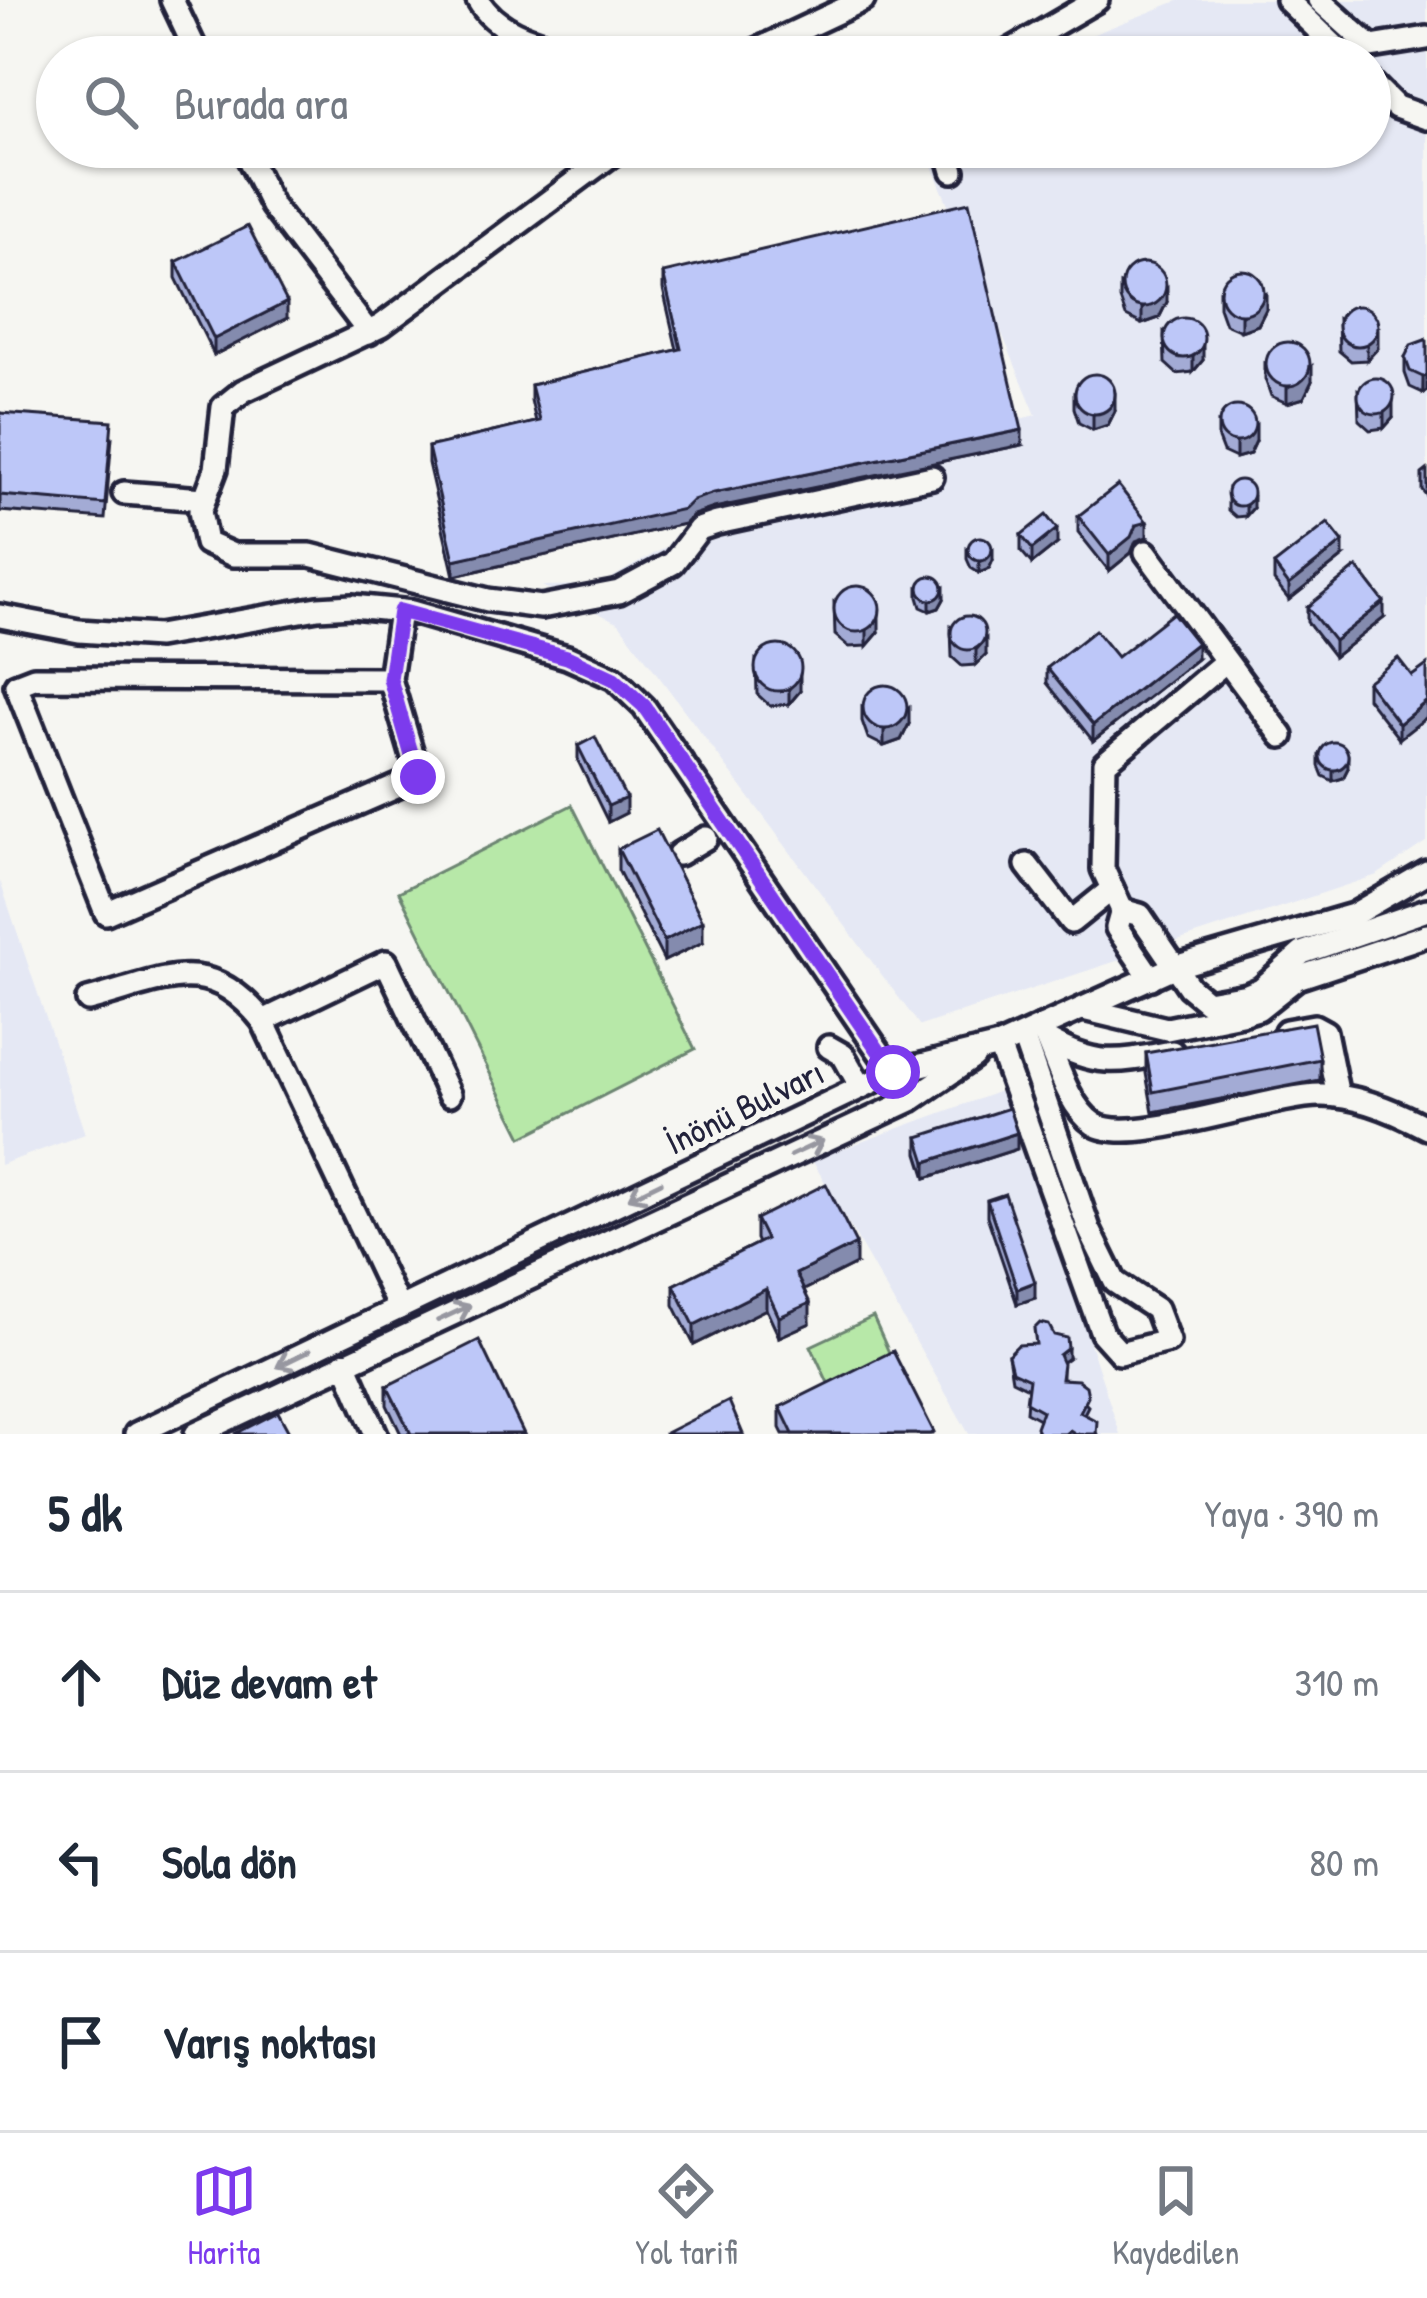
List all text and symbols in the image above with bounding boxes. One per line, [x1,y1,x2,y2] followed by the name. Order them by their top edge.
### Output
[36,36,1391,168] search box
[78,69,144,135] icon: search
[174,72,348,133] text: Burada ara
[391,750,445,804] route end
[866,1045,920,1099] route start
[656,1047,832,1165] street label: İnönü Bulvarı
[788,1136,824,1158] one-way arrow
[628,1180,664,1202] one-way arrow
[435,1301,471,1323] one-way arrow
[276,1349,312,1371] one-way arrow
[48,1478,122,1547] text: 5 dk
[1204,1486,1379,1539] text: Yaya · 390 m
[48,1649,114,1715] icon: ahead
[162,1651,376,1712] text: Düz devam et
[1294,1655,1379,1708] text: 310 m
[48,1829,114,1895] icon: left
[162,1831,297,1892] text: Sola dön
[1309,1835,1379,1888] text: 80 m
[48,2009,114,2075] icon: arrive
[162,2011,378,2072] text: Varış noktası
[188,2158,260,2274] tab: Harita
[635,2158,737,2274] tab: Yol tarifi
[1112,2158,1239,2274] tab: Kaydedilen

